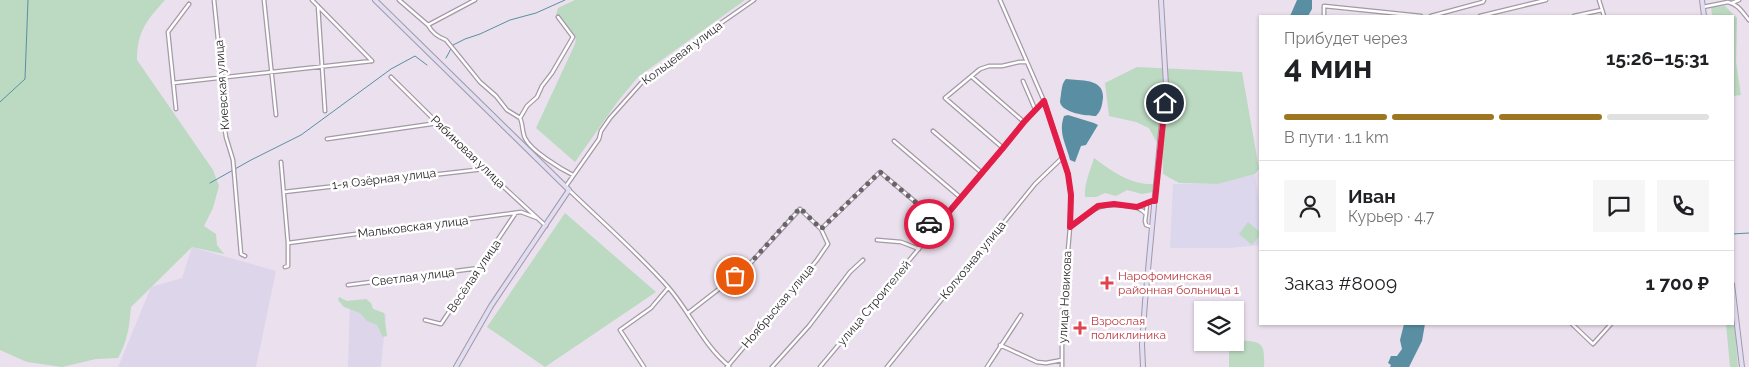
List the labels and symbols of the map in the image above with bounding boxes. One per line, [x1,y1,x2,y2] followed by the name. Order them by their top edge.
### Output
[639,18,725,88] street label: Кольцевая улица
[212,39,232,131] street label: Киевская улица
[1144,82,1186,124] pin
[428,113,508,191] street label: Рябиновая улица
[331,166,437,192] street label: 1-я Озёрная улица
[904,199,954,249] courier
[357,213,469,241] street label: Мальковская улица
[937,218,1009,302] street label: Колхозная улица
[444,237,504,315] street label: Весёлая улица
[1056,250,1074,344] street label: улица Новикова
[714,255,756,297] pin
[834,258,914,348] street label: улица Строителей
[739,261,817,351] street label: Ноябрьская улица
[371,265,455,289] street label: Светлая улица
[1118,269,1239,297] place label: Нарофоминская районная больница 1
[1100,276,1114,290] marker: Нарофоминская районная больница 1
[1091,314,1166,342] place label: Взрослая поликлиника
[1073,321,1087,335] marker: Взрослая поликлиника

